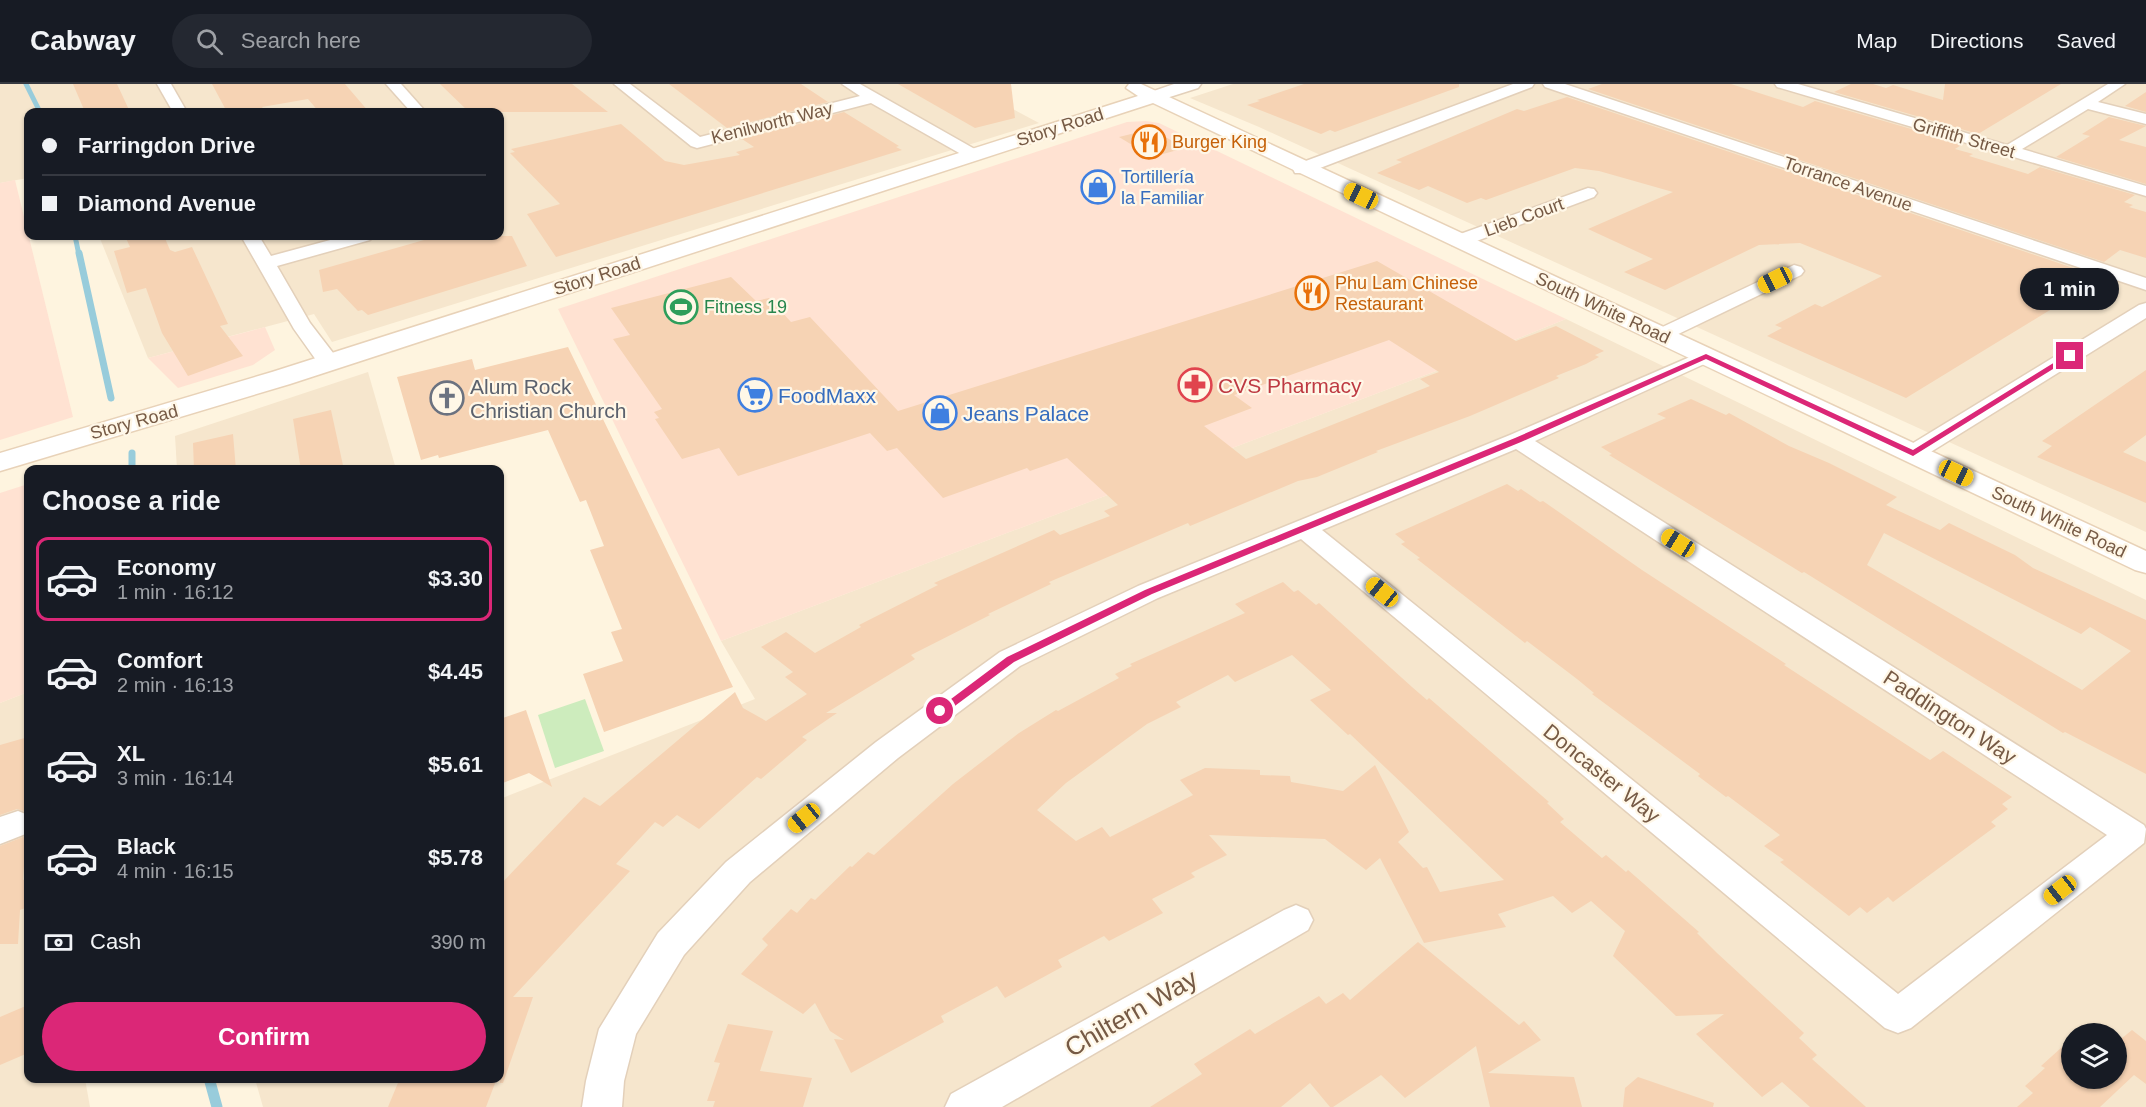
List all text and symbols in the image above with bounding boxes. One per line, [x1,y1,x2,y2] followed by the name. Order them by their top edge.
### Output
[172,14,592,68] search box
[30,25,136,56] text: Cabway
[193,25,226,58] icon: search
[241,28,361,53] text: Search here
[1856,29,1897,52] text: Map
[1930,29,2023,52] text: Directions
[2056,29,2116,52] text: Saved
[709,98,835,148] street label: Kenilworth Way
[1014,104,1106,150] street label: Story Road
[1910,114,2018,162] street label: Griffith Street
[1131,124,1167,160] restaurant icon: Burger King
[1172,132,1267,152] place label: Burger King
[78,133,255,158] text: Farringdon Drive
[1781,153,1915,215] street label: Torrance Avenue
[1121,167,1204,208] place label: Tortillería la Familiar
[1080,169,1116,205] shop icon: Tortillería la Familiar
[1341,180,1381,212] car
[78,191,256,216] text: Diamond Avenue
[1482,193,1566,241] street label: Lieb Court
[551,253,643,299] street label: Story Road
[1755,264,1795,296] car
[1533,268,1673,348] street label: South White Road
[2020,269,2120,311] callout: 1 min
[1335,273,1478,314] place label: Phu Lam Chinese Restaurant
[1294,275,1330,311] restaurant icon: Phu Lam Chinese Restaurant
[2043,278,2096,300] text: 1 min
[663,289,699,325] sports icon: Fitness 19
[704,297,787,317] place label: Fitness 19
[2056,342,2083,369] route end
[1177,367,1213,403] pharmacy icon: CVS Pharmacy
[1218,374,1362,397] place label: CVS Pharmacy
[470,375,626,422] place label: Alum Rock Christian Church
[737,377,773,413] supermarket icon: FoodMaxx
[429,380,465,416] church icon: Alum Rock Christian Church
[778,384,877,407] place label: FoodMaxx
[922,395,958,431] shop icon: Jeans Palace
[88,401,180,443] street label: Story Road
[963,402,1089,425] place label: Jeans Palace
[1936,457,1976,489] car
[1989,482,2129,562] street label: South White Road
[42,486,221,516] text: Choose a ride
[1658,526,1698,560] car
[45,552,99,606] icon: car
[117,555,216,580] text: Economy
[428,566,483,591] text: $3.30
[1362,574,1402,610] car
[117,581,234,603] text: 1 min · 16:12
[45,645,99,699] icon: car
[117,648,203,673] text: Comfort
[428,659,483,684] text: $4.45
[1879,666,2021,769] street label: Paddington Way
[117,674,234,696] text: 2 min · 16:13
[926,697,953,724] route start
[1539,719,1665,827] street label: Doncaster Way
[45,738,99,792] icon: car
[117,741,145,766] text: XL
[428,752,483,777] text: $5.61
[117,767,234,789] text: 3 min · 16:14
[784,800,824,836] car
[45,831,99,885] icon: car
[117,834,176,859] text: Black
[428,845,483,870] text: $5.78
[117,860,234,882] text: 4 min · 16:15
[2040,872,2080,908] car
[42,926,75,959] icon: cash
[90,929,141,954] text: Cash
[430,931,486,953] text: 390 m
[1059,963,1203,1063] street label: Chiltern Way
[42,1002,486,1071] button: Confirm
[2061,1023,2127,1089] map controls
[2061,1023,2127,1089] button: layers

